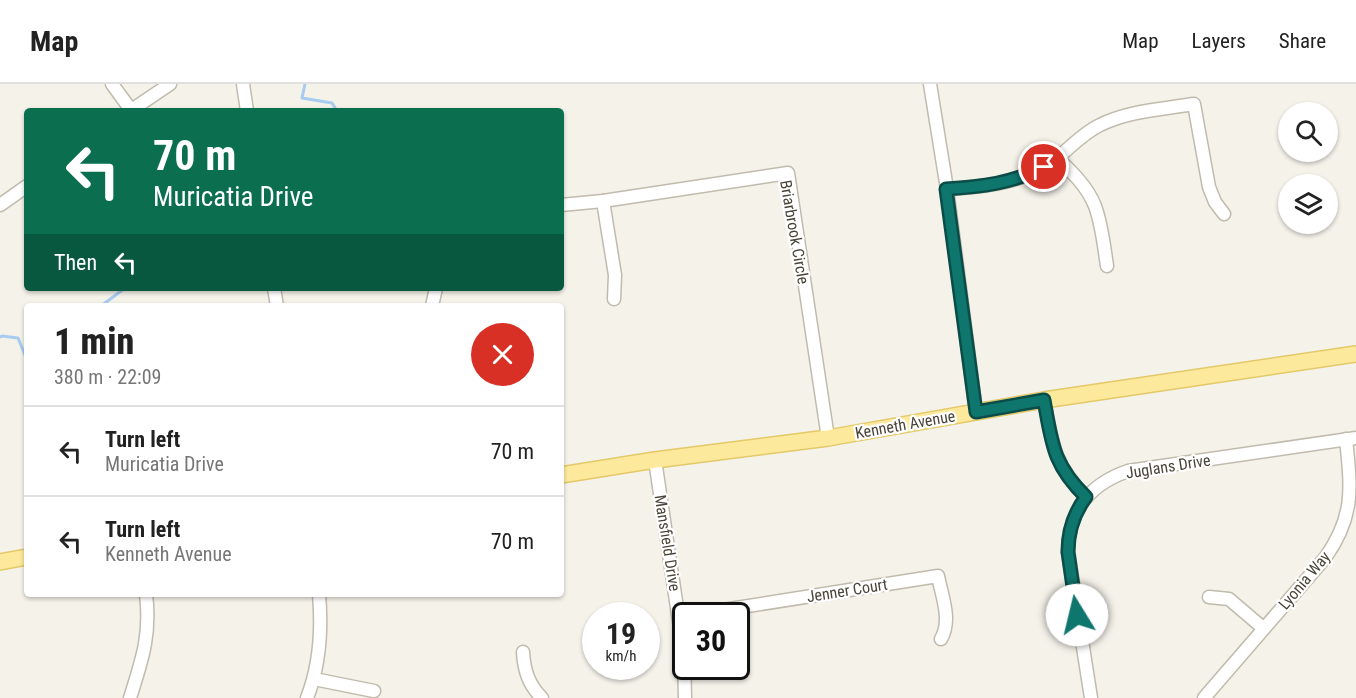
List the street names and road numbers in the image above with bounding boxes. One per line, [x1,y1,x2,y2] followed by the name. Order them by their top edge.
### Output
[776,179,813,286] street label: Briarbrook Circle
[854,406,957,443] street label: Kenneth Avenue
[1124,450,1212,483] street label: Juglans Drive
[651,494,685,593] street label: Mansfield Drive
[1275,547,1334,613] street label: Lyonia Way
[805,575,889,606] street label: Jenner Court

